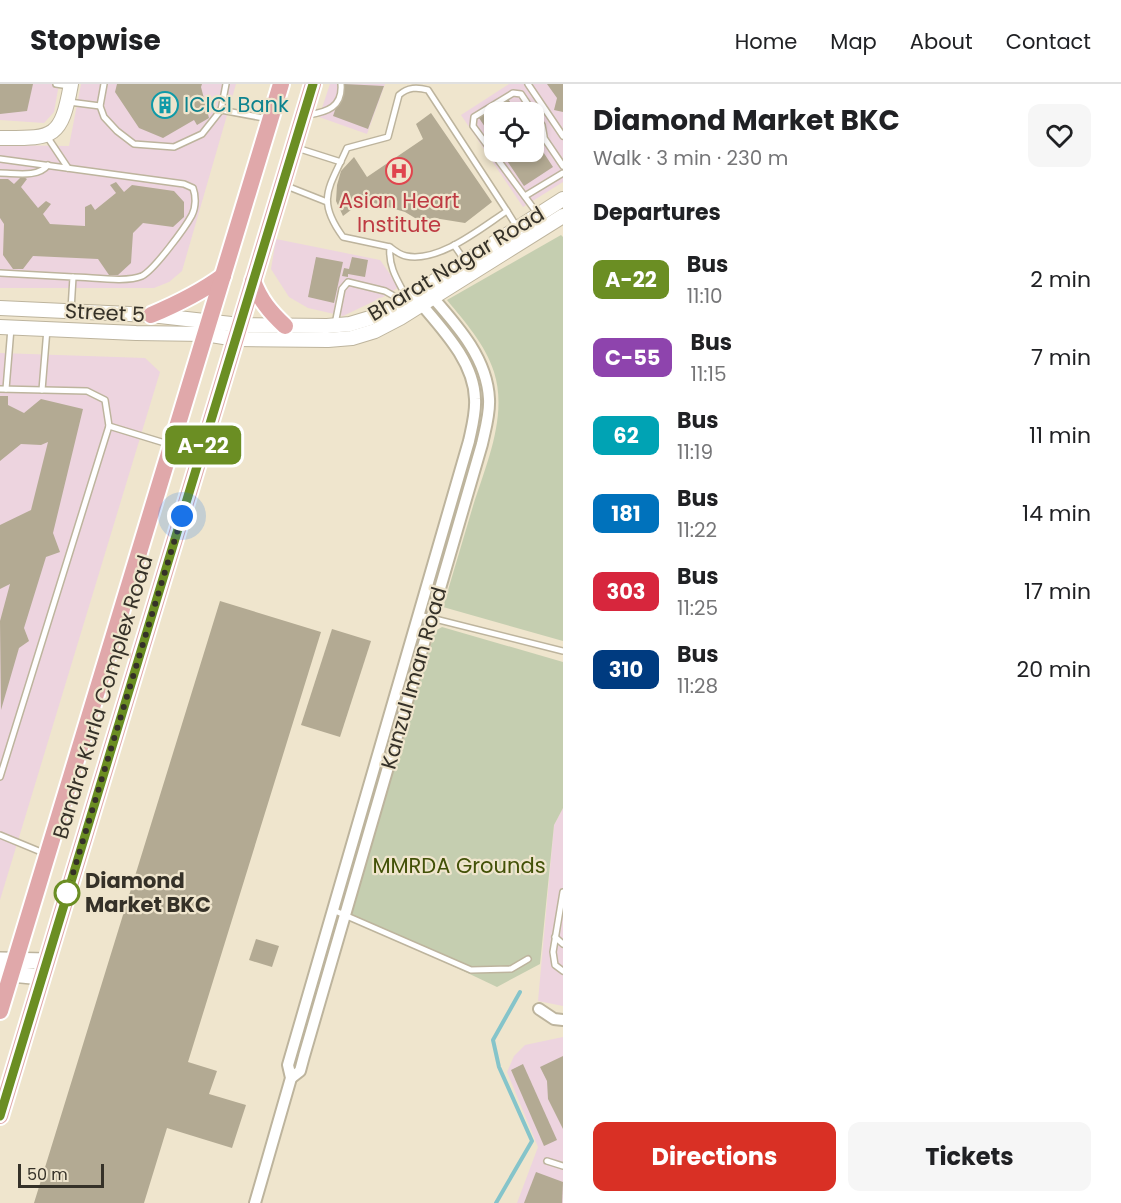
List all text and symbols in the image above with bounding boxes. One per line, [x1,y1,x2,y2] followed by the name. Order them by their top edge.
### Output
[30,21,161,60] text: Stopwise
[735,27,797,56] text: Home
[830,27,877,56] text: Map
[910,27,973,56] text: About
[1006,27,1091,56] text: Contact
[150,90,180,120] building icon: ICICI Bank
[184,90,289,119] place label: ICICI Bank
[593,101,900,140] text: Diamond Market BKC
[484,102,544,162] map controls
[484,102,544,162] button: locate
[1028,104,1091,167] button: heart
[593,144,788,172] text: Walk · 3 min · 230 m
[384,156,414,186] hospital icon: Asian Heart Institute
[339,186,459,239] place label: Asian Heart Institute
[593,197,721,228] text: Departures
[362,199,549,328] street label: Bharat Nagar Road
[687,249,728,280] text: Bus
[1030,264,1091,295] text: 2 min
[605,265,657,294] text: A-22
[687,282,723,310] text: 11:10
[64,296,146,329] street label: Street 5
[690,327,732,358] text: Bus
[1031,342,1091,373] text: 7 min
[605,343,660,372] text: C-55
[690,360,727,388] text: 11:15
[677,405,719,436] text: Bus
[1029,420,1091,451] text: 11 min
[613,421,639,450] text: 62
[161,426,245,464] line badge: A-22
[177,431,229,460] text: A-22
[677,438,713,466] text: 11:19
[677,483,719,514] text: Bus
[1022,498,1091,529] text: 14 min
[611,499,641,528] text: 181
[167,501,197,531] your location
[677,516,717,544] text: 11:22
[46,552,160,842] street label: Bandra Kurla Complex Road
[677,561,719,592] text: Bus
[1024,576,1091,607] text: 17 min
[606,577,646,606] text: 303
[374,583,453,773] street label: Kanzul Iman Road
[677,594,718,622] text: 11:25
[677,639,719,670] text: Bus
[1017,654,1091,685] text: 20 min
[609,655,643,684] text: 310
[677,672,718,700] text: 11:28
[372,851,546,880] park label: MMRDA Grounds
[85,866,211,919] place label: Diamond Market BKC
[54,880,80,906] marker: Diamond Market BKC
[593,1122,836,1191] button: Directions
[848,1122,1091,1191] button: Tickets
[18,1161,104,1188] scale bar
[27,1163,68,1186] text: 50 m

